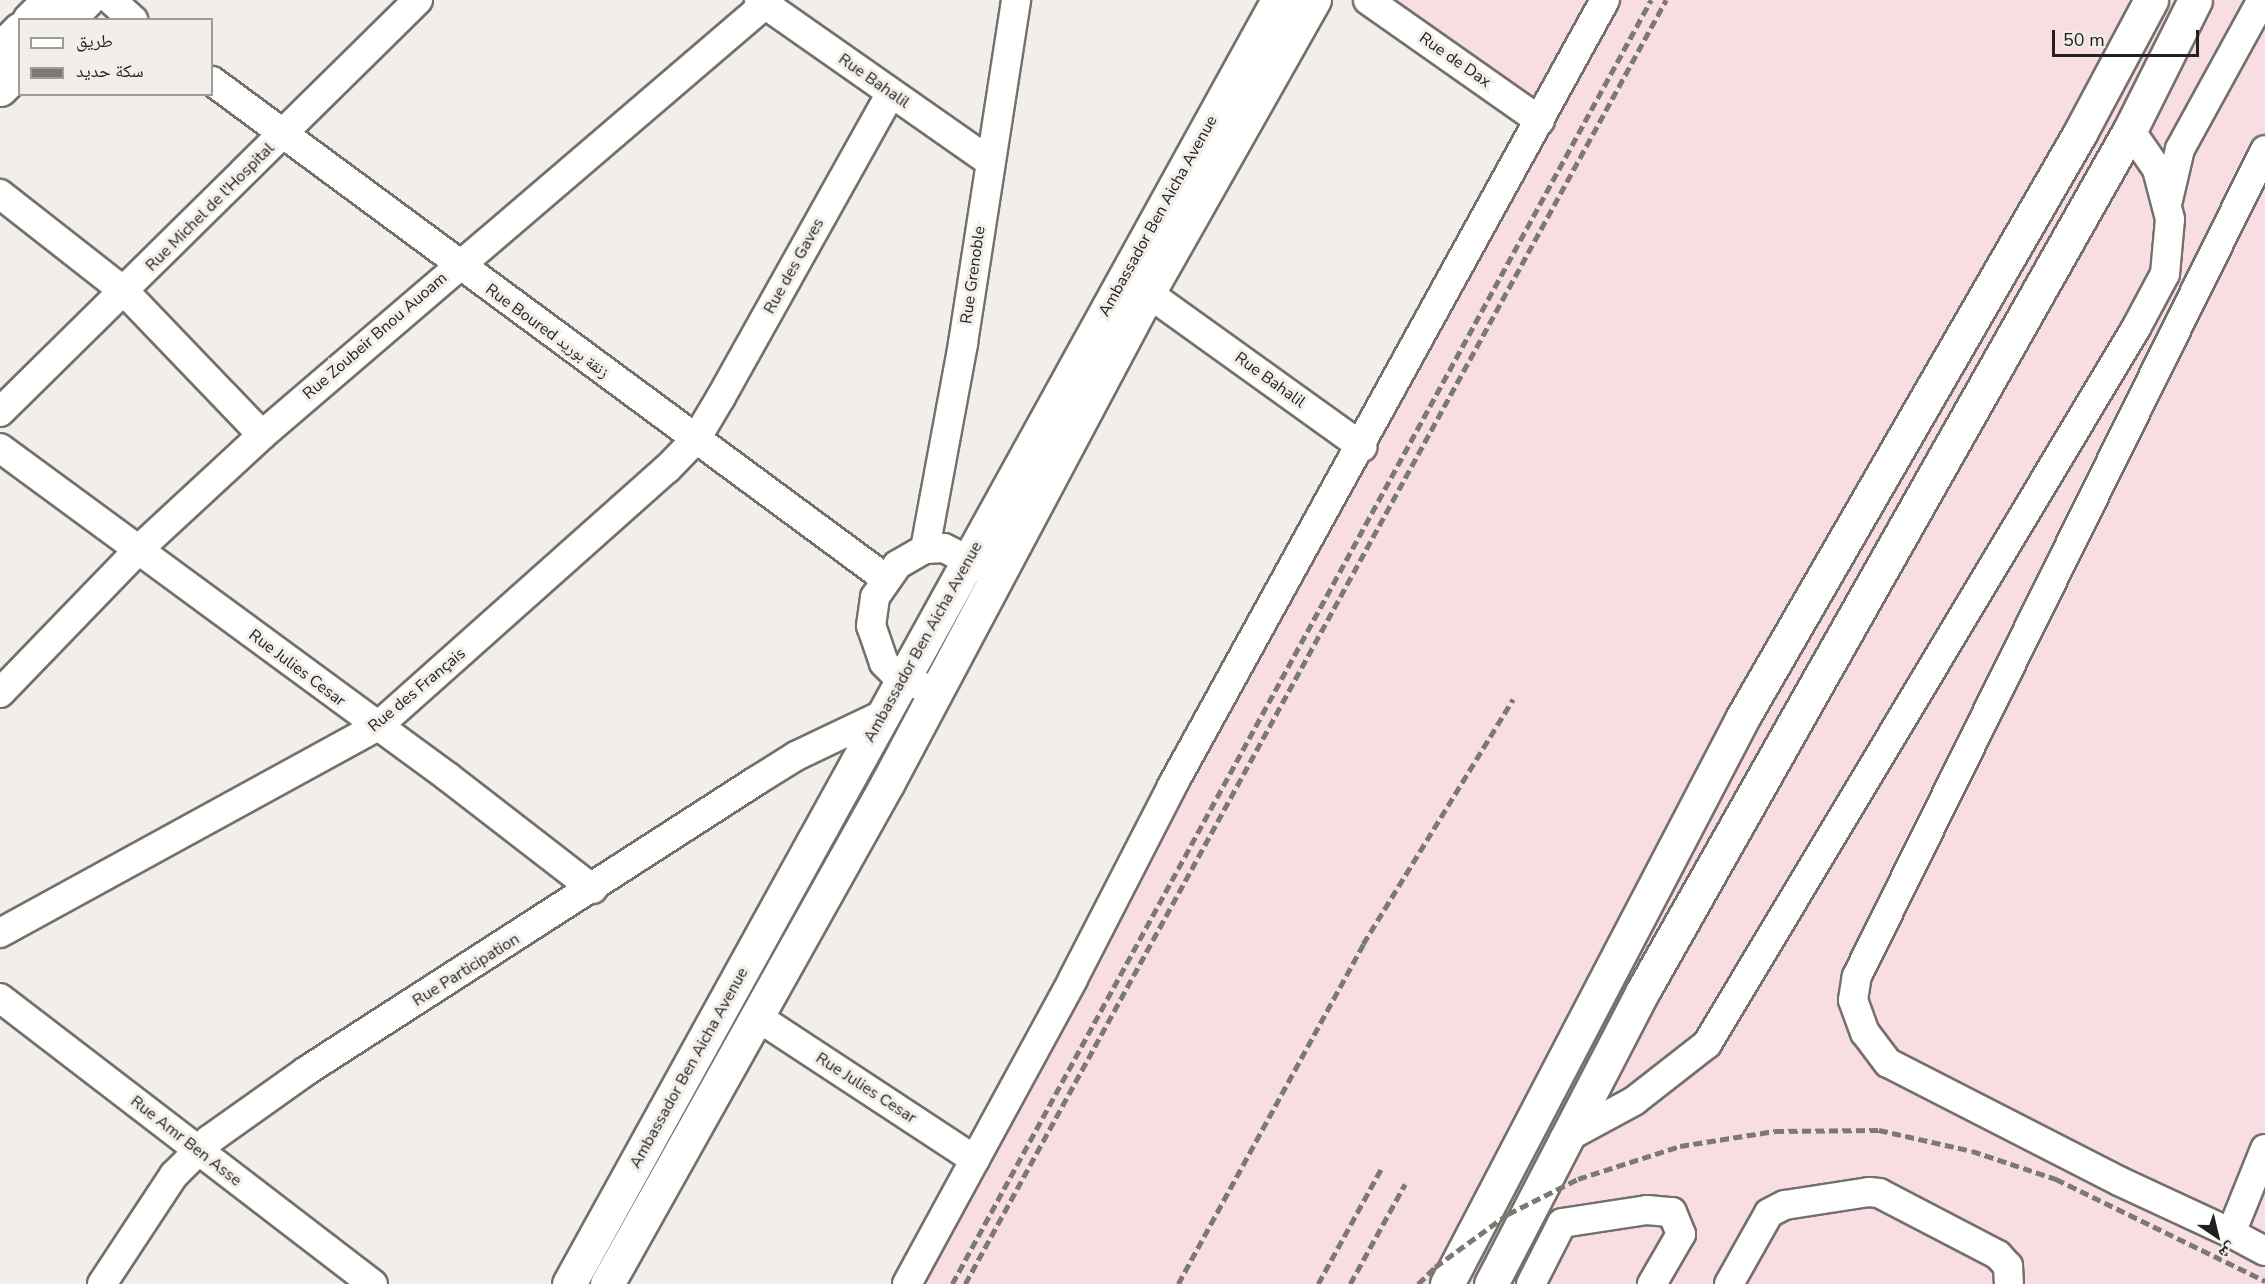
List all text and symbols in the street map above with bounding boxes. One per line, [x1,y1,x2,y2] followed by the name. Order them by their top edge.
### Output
[18,18,213,96] legend
[2055,18,2202,56] scale bar
[1415,28,1495,92] street label: Rue de Dax
[2063,28,2105,52] text: 50 m
[76,29,113,53] text: طريق
[835,50,913,112] street label: Rue Bahalil
[76,59,144,83] text: سكة حديد
[1095,112,1221,320] street label: Ambassador Ben Aicha Avenue
[142,139,278,275] street label: Rue Michel de l'Hospital
[760,215,828,317] street label: Rue des Gaves
[957,225,989,325] street label: Rue Grenoble
[299,268,451,404] street label: Rue Zoubeir Bnou Auoam
[482,280,612,382] street label: Rue Boured زنقة بوريد
[1231,348,1309,412] street label: Rue Bahalil
[860,538,986,746] street label: Ambassador Ben Aicha Avenue
[245,625,349,711] street label: Rue Julies Cesar
[364,644,470,736] street label: Rue des Français
[409,929,523,1011] street label: Rue Participation
[626,964,752,1172] street label: Ambassador Ben Aicha Avenue
[812,1048,920,1128] street label: Rue Julies Cesar
[127,1092,245,1190] street label: Rue Amr Ben Asse
[2187,1206,2247,1266] north arrow
[2214,1237,2241,1265] text: ش

